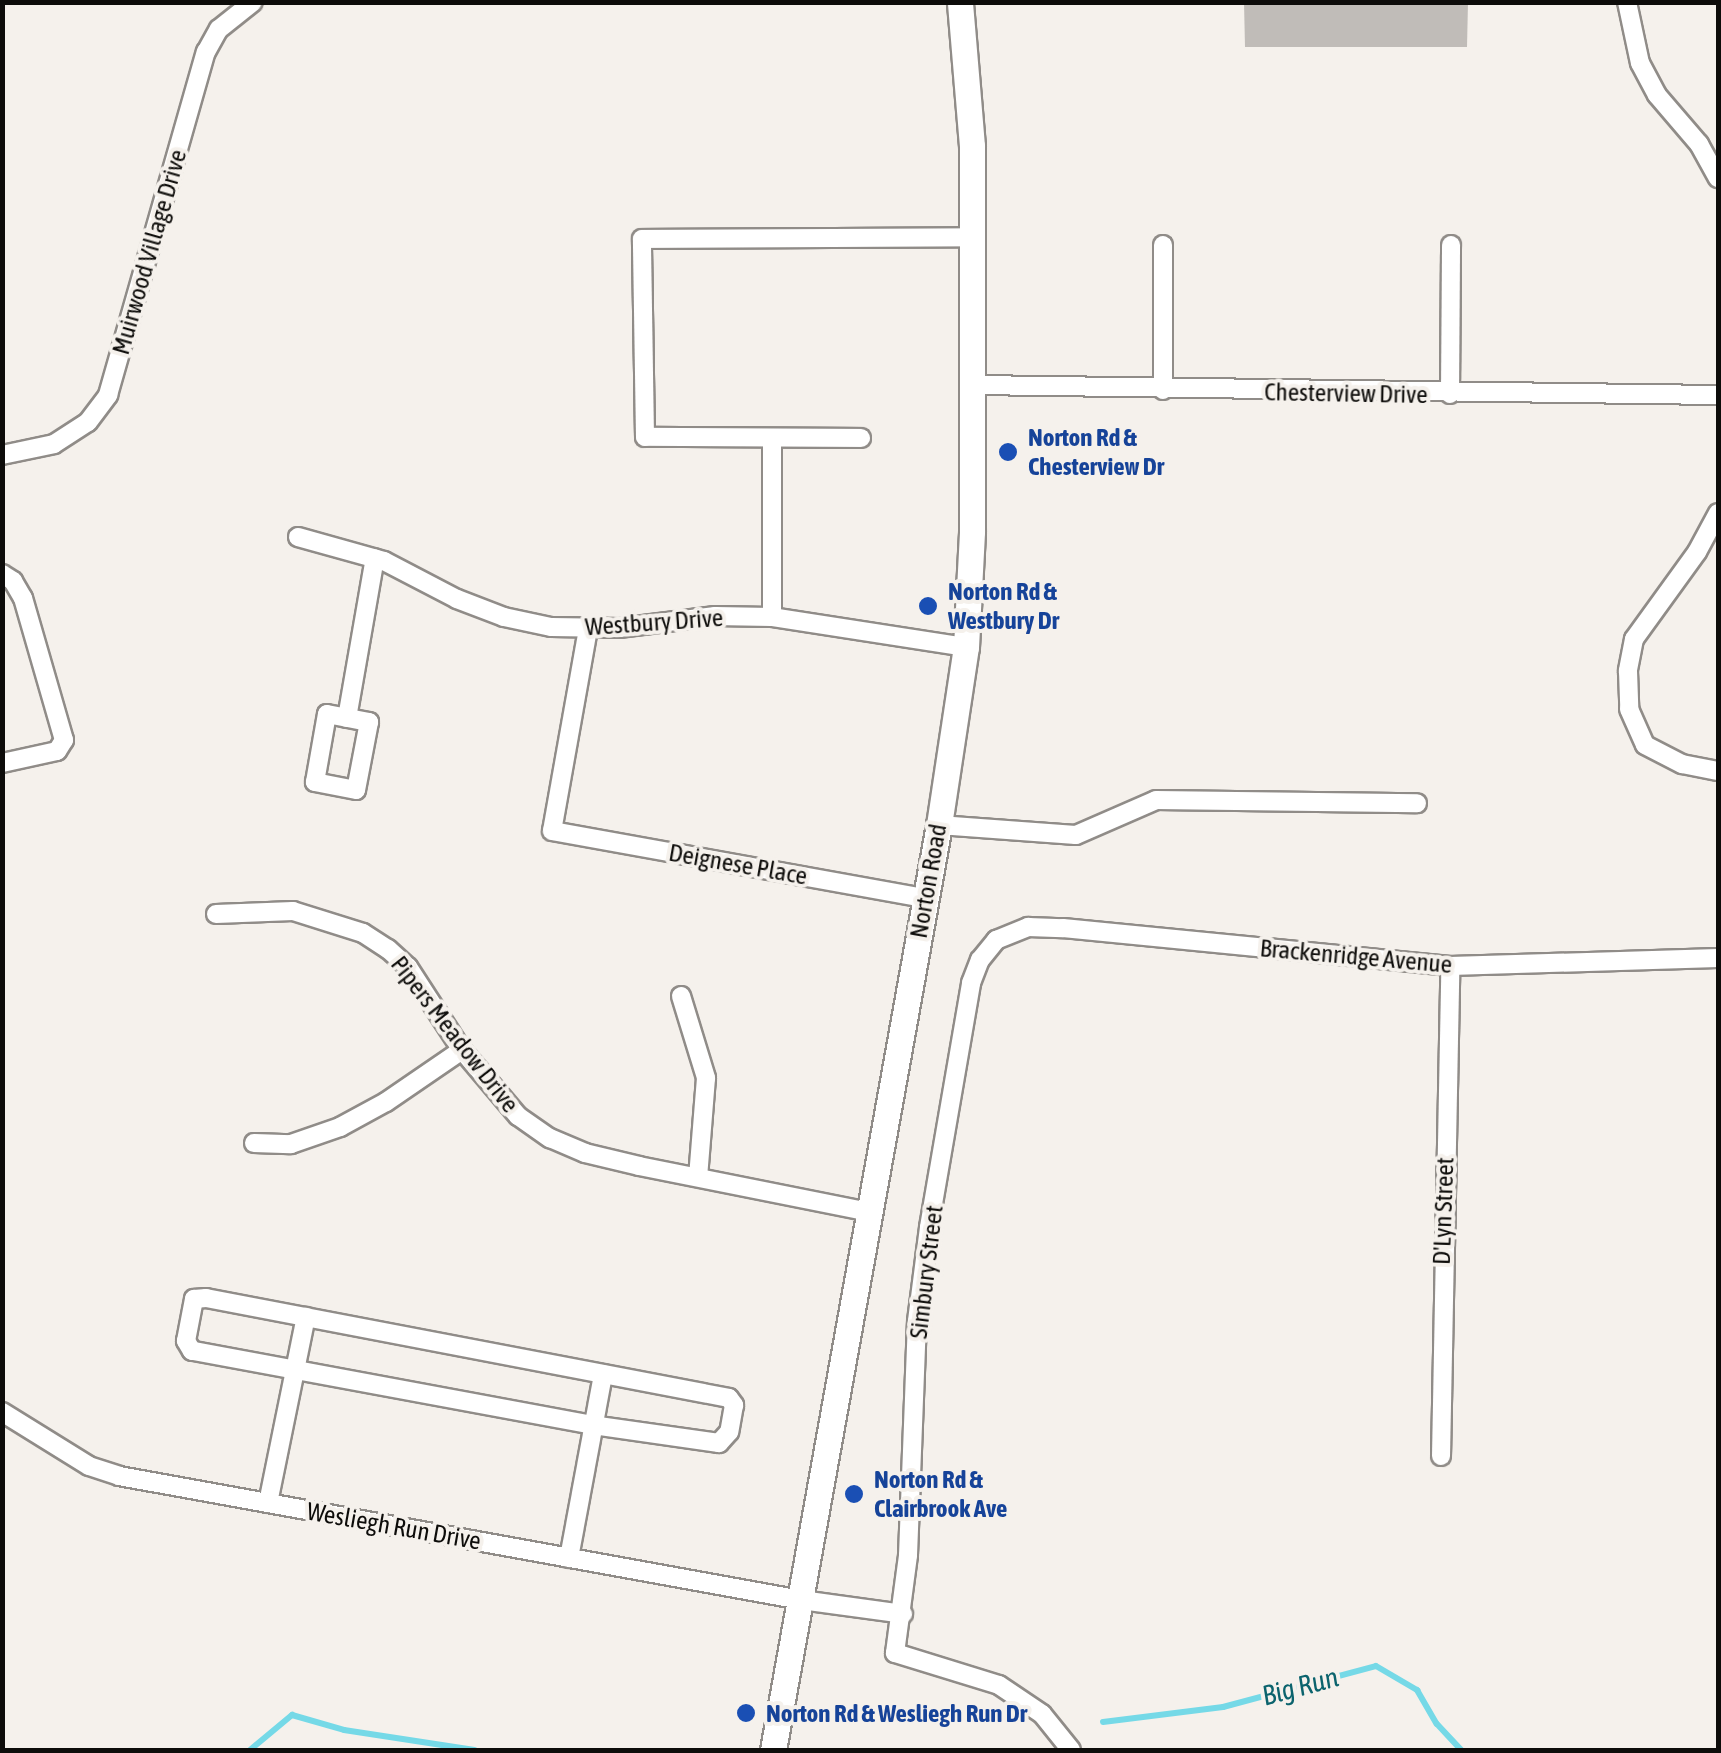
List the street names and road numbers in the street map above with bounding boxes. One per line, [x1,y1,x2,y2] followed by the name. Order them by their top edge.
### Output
[105,146,193,358] street label: Muirwood Village Drive
[1264,377,1428,409] street label: Chesterview Drive
[584,602,724,642] street label: Westbury Drive
[903,821,953,941] street label: Norton Road
[666,837,810,891] street label: Deignese Place
[1259,933,1453,979] street label: Brackenridge Avenue
[385,950,525,1118] street label: Pipers Meadow Drive
[1426,1157,1460,1265] street label: D'Lyn Street
[903,1204,949,1340] street label: Simbury Street
[305,1496,483,1556] street label: Wesliegh Run Drive

